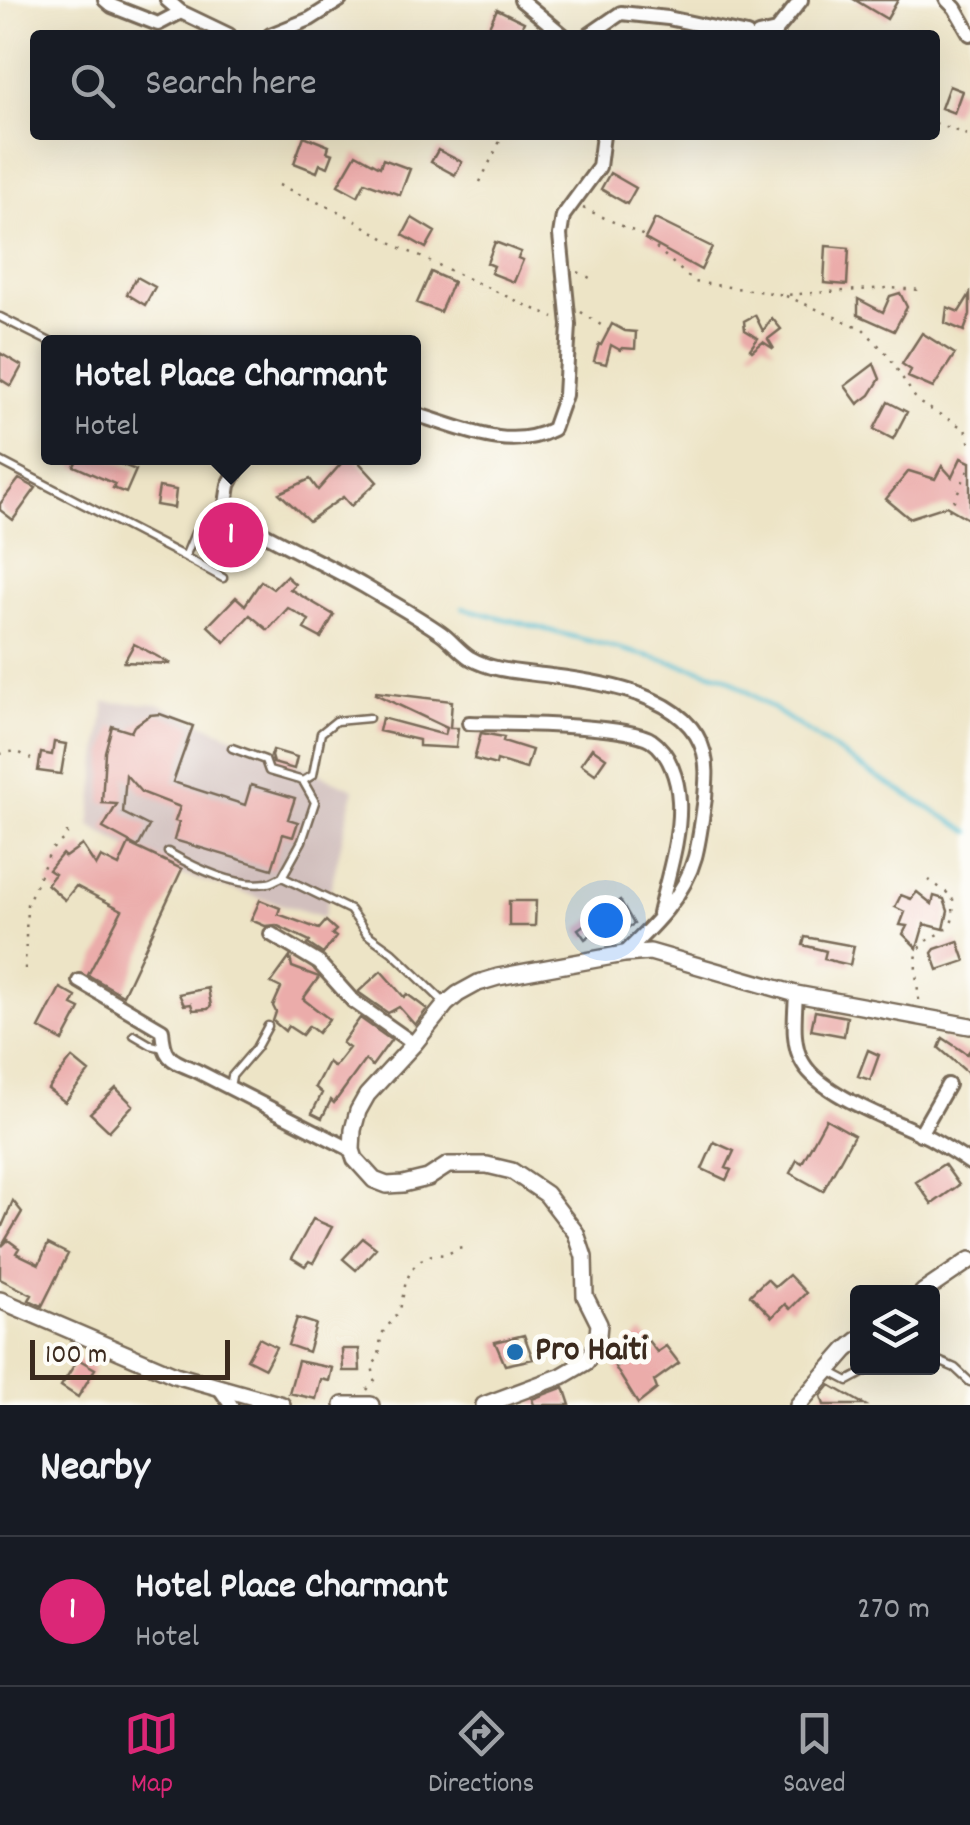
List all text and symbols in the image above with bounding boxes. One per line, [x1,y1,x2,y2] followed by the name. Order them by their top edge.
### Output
[30,30,940,140] search box
[65,58,120,113] icon: search
[145,58,317,113] text: Search here
[41,335,421,465] popup
[74,350,388,405] text: Hotel Place Charmant
[74,405,139,451] text: Hotel
[198,498,264,572] pin: 1
[580,895,631,946] your location
[850,1285,940,1375] map controls
[850,1285,940,1375] button: layers
[535,1327,648,1377] place label: Pro Haiti
[30,1335,230,1380] scale bar
[45,1337,107,1377] text: 100 m
[504,1341,526,1363] marker: Pro Haiti
[40,1440,150,1500] text: Nearby
[135,1561,448,1616] text: Hotel Place Charmant
[69,1588,76,1634] text: 1
[857,1588,930,1634] text: 270 m
[135,1616,199,1662] text: Hotel
[124,1706,179,1806] tab: Map
[428,1706,534,1806] tab: Directions
[783,1706,846,1806] tab: Saved

